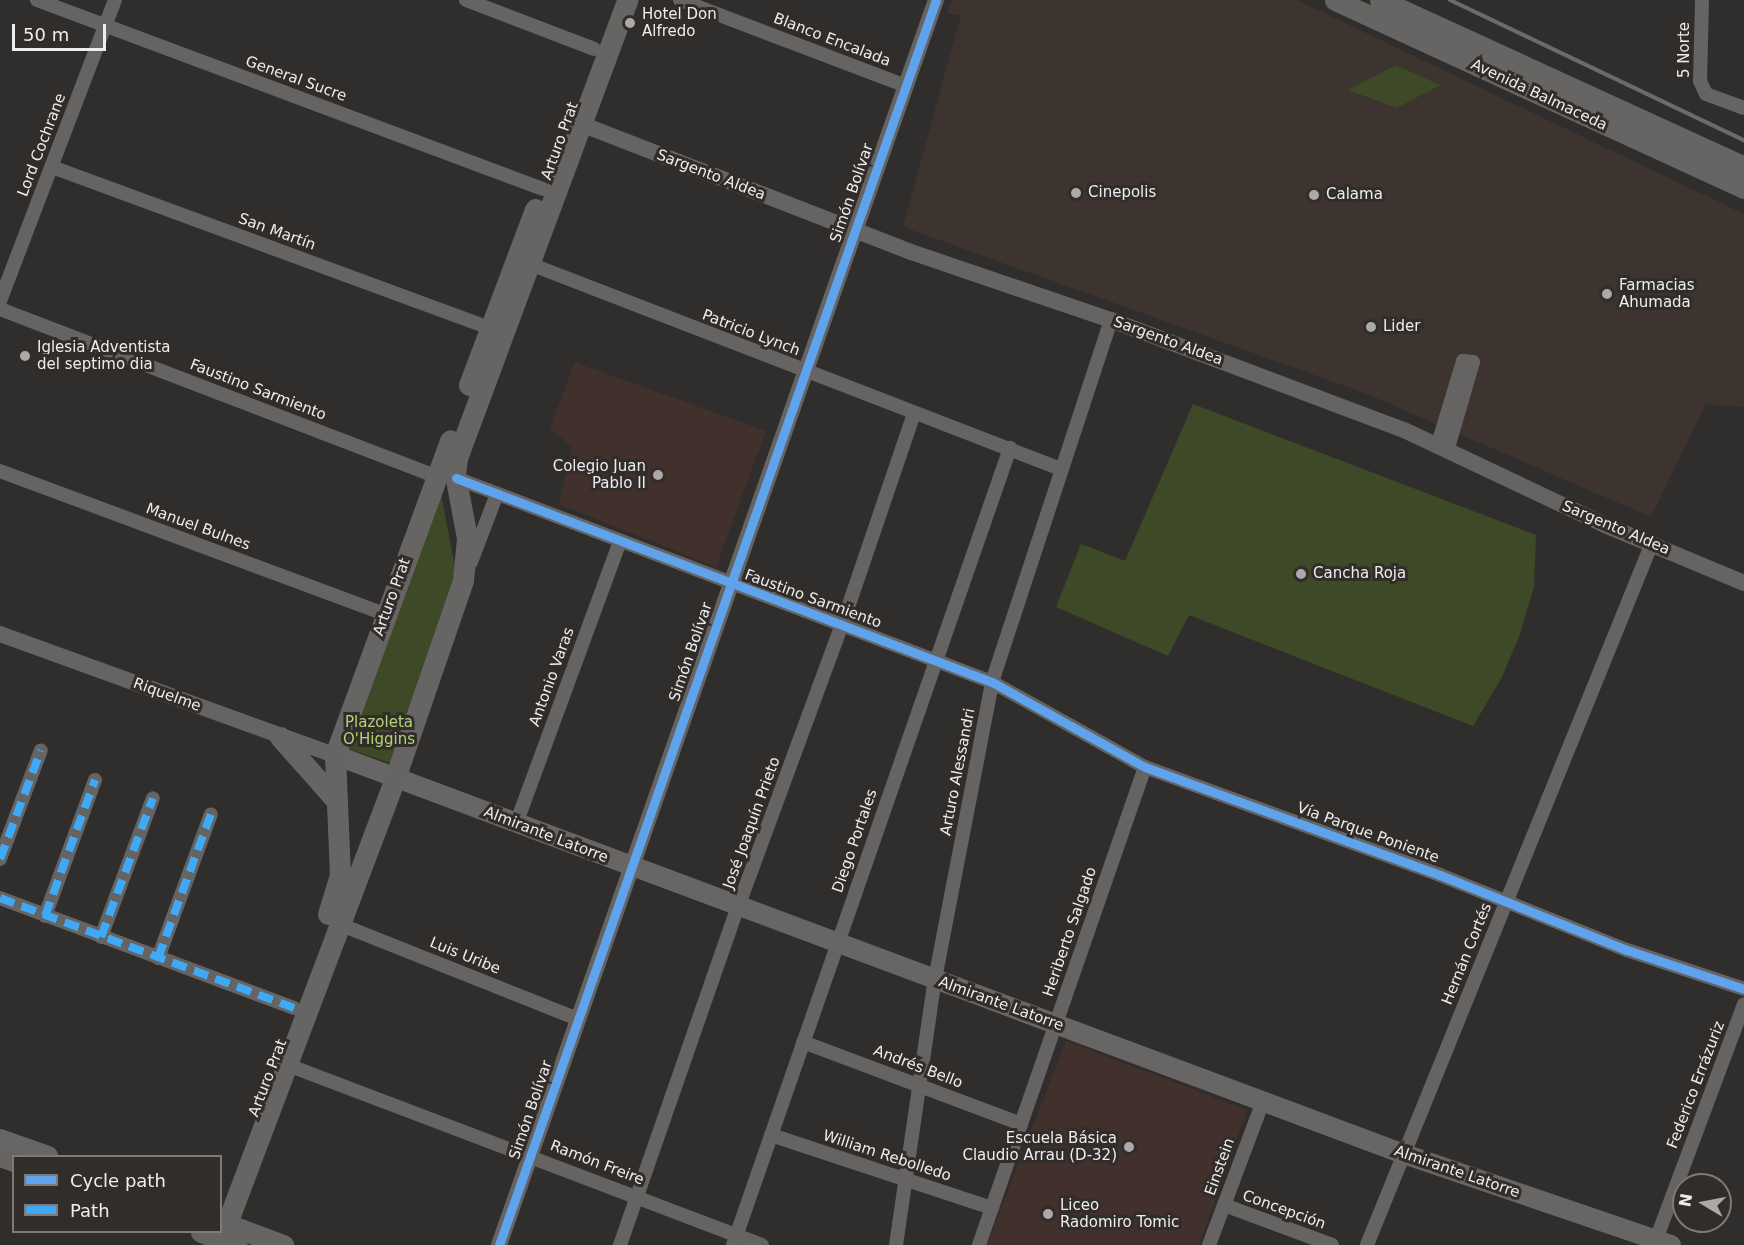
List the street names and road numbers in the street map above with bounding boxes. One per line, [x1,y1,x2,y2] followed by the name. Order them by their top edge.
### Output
[771,9,893,71] street label: Blanco Encalada
[1676,22,1694,78] street label: 5 Norte
[243,52,349,106] street label: General Sucre
[1468,56,1610,134] street label: Avenida Balmaceda
[14,91,70,199] street label: Lord Cochrane
[538,100,582,182] street label: Arturo Prat
[827,141,877,245] street label: Simón Bolívar
[654,146,768,204] street label: Sargento Aldea
[236,210,318,254] street label: San Martín
[700,306,802,360] street label: Patricio Lynch
[1111,313,1225,369] street label: Sargento Aldea
[187,356,329,424] street label: Faustino Sarmiento
[1560,497,1672,559] street label: Sargento Aldea
[143,500,253,554] street label: Manuel Bulnes
[370,556,414,638] street label: Arturo Prat
[742,566,884,632] street label: Faustino Sarmiento
[666,600,716,704] street label: Simón Bolívar
[526,625,578,729] street label: Antonio Varas
[131,674,203,716] street label: Riquelme
[937,707,979,837] street label: Arturo Alessandri
[720,755,784,891] street label: José Joaquín Prieto
[829,787,881,895] street label: Diego Portales
[1294,799,1442,867] street label: Vía Parque Poniente
[481,803,611,867] street label: Almirante Latorre
[1039,865,1101,999] street label: Heriberto Salgado
[1438,901,1496,1007] street label: Hernán Cortés
[427,934,503,978] street label: Luis Uribe
[936,973,1066,1035] street label: Almirante Latorre
[1663,1019,1729,1151] street label: Federico Errázuriz
[245,1037,291,1119] street label: Arturo Prat
[871,1042,965,1092] street label: Andrés Bello
[506,1058,556,1162] street label: Simón Bolívar
[821,1127,953,1185] street label: William Rebolledo
[1201,1136,1239,1198] street label: Einstein
[547,1137,647,1189] street label: Ramón Freire
[1392,1142,1522,1202] street label: Almirante Latorre
[1240,1187,1328,1233] street label: Concepción

